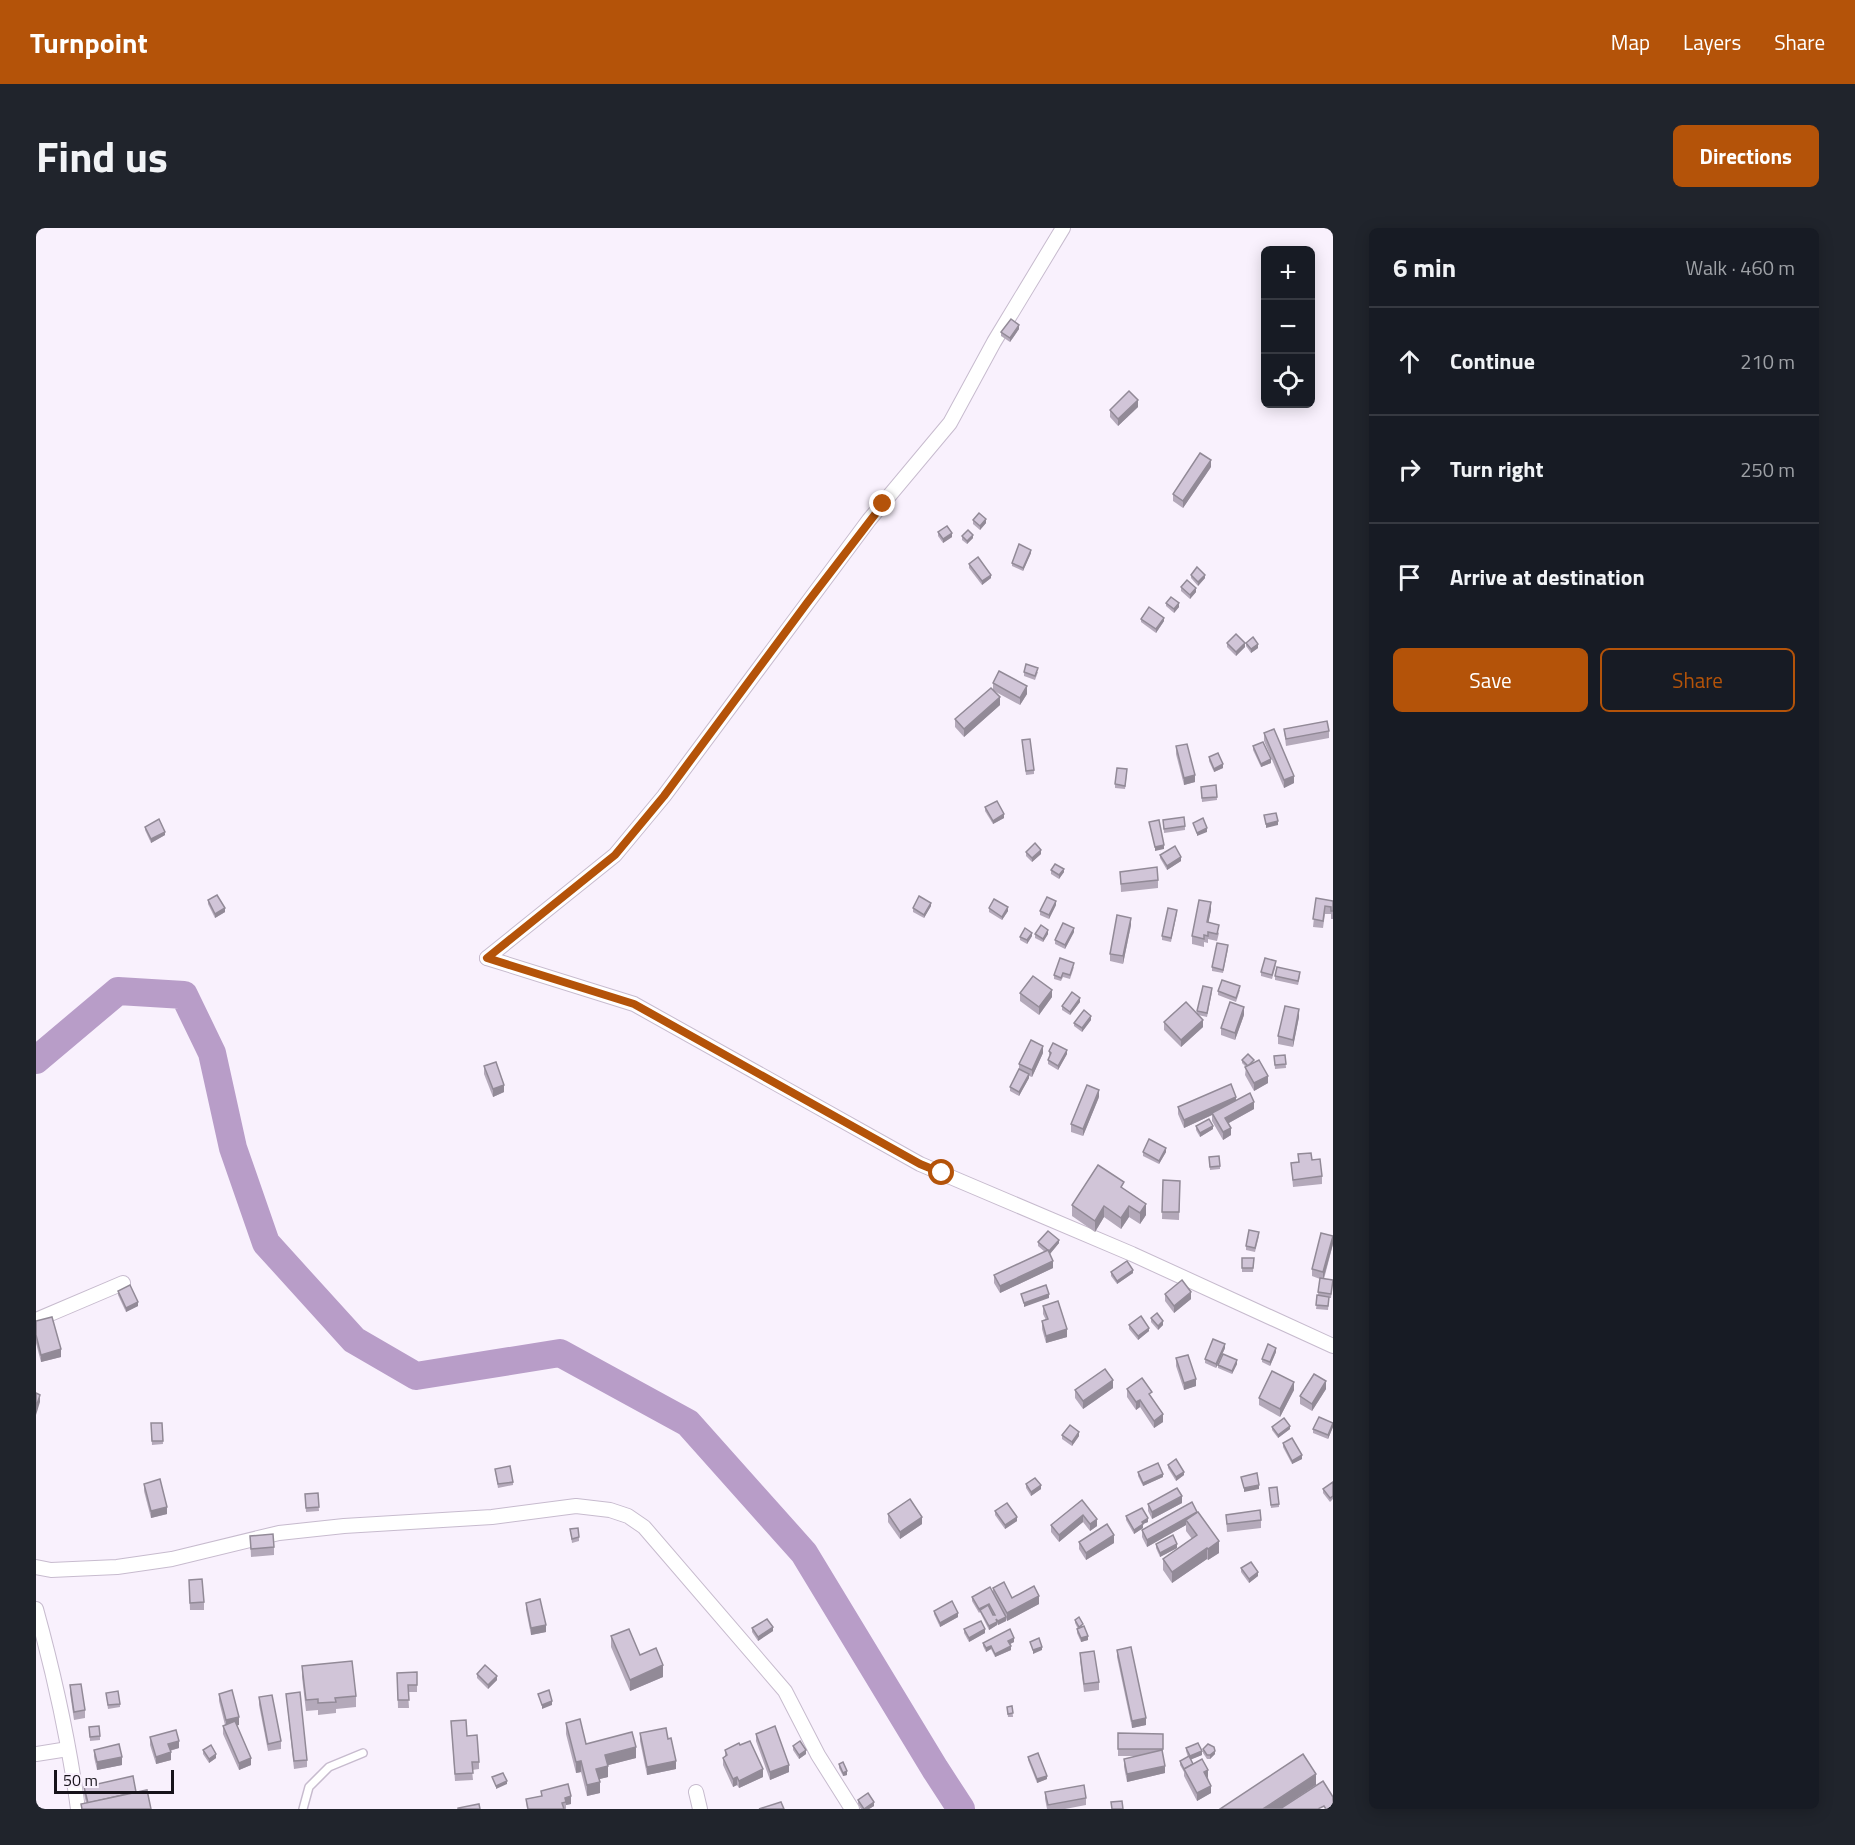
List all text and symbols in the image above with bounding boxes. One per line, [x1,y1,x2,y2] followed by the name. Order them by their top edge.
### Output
[30,21,148,64] text: Turnpoint
[1611,26,1650,58] text: Map
[1683,26,1741,58] text: Layers
[1774,26,1825,58] text: Share
[36,124,168,188] text: Find us
[1673,125,1819,187] button: Directions
[1261,246,1315,408] map controls
[1261,246,1315,300] button: +
[1393,248,1456,287] text: 6 min
[1686,252,1795,283] text: Walk · 460 m
[1261,300,1315,354] button: −
[1450,344,1535,378] text: Continue
[1393,345,1426,378] icon: ahead
[1740,346,1795,377] text: 210 m
[1261,354,1315,408] button: locate
[1450,452,1544,486] text: Turn right
[1393,453,1426,486] icon: right
[1740,454,1795,485] text: 250 m
[869,490,895,516] route end
[1450,560,1645,594] text: Arrive at destination
[1393,561,1426,594] icon: arrive
[1393,648,1588,712] button: Save
[1600,648,1795,712] button: Share
[928,1159,954,1185] route start
[54,1767,174,1794] scale bar
[63,1768,98,1792] text: 50 m

